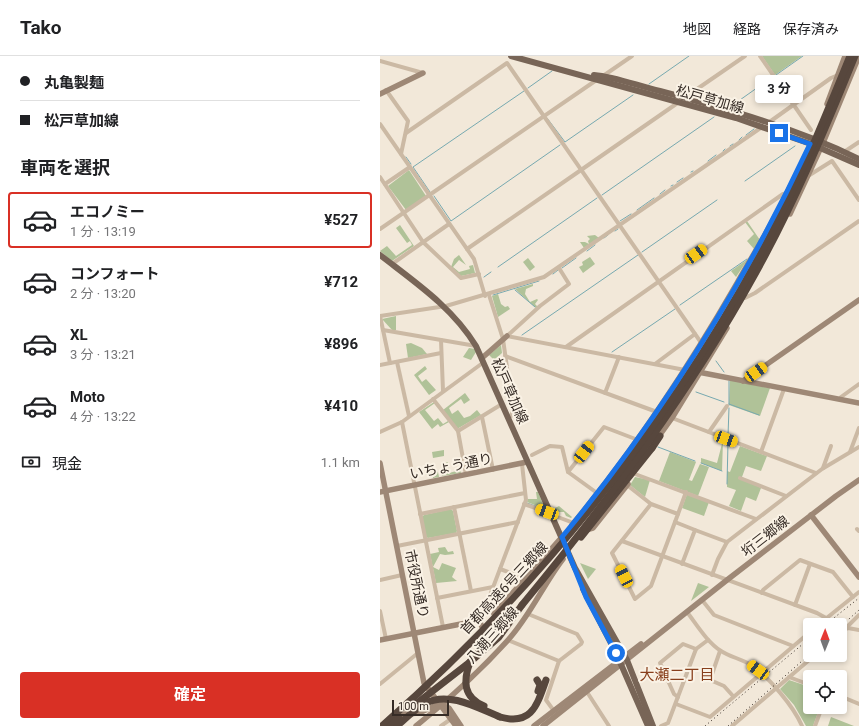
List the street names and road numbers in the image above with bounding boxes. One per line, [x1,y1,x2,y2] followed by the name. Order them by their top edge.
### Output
[674,82,746,116] street label: 松戸草加線
[488,356,532,426] street label: 松戸草加線
[408,450,494,482] street label: いちょう通り
[738,512,792,560] street label: 垳三郷線
[457,539,551,637] street label: 首都高速6号三郷線
[402,548,432,620] street label: 市役所通り
[463,604,521,666] street label: 八潮三郷線

